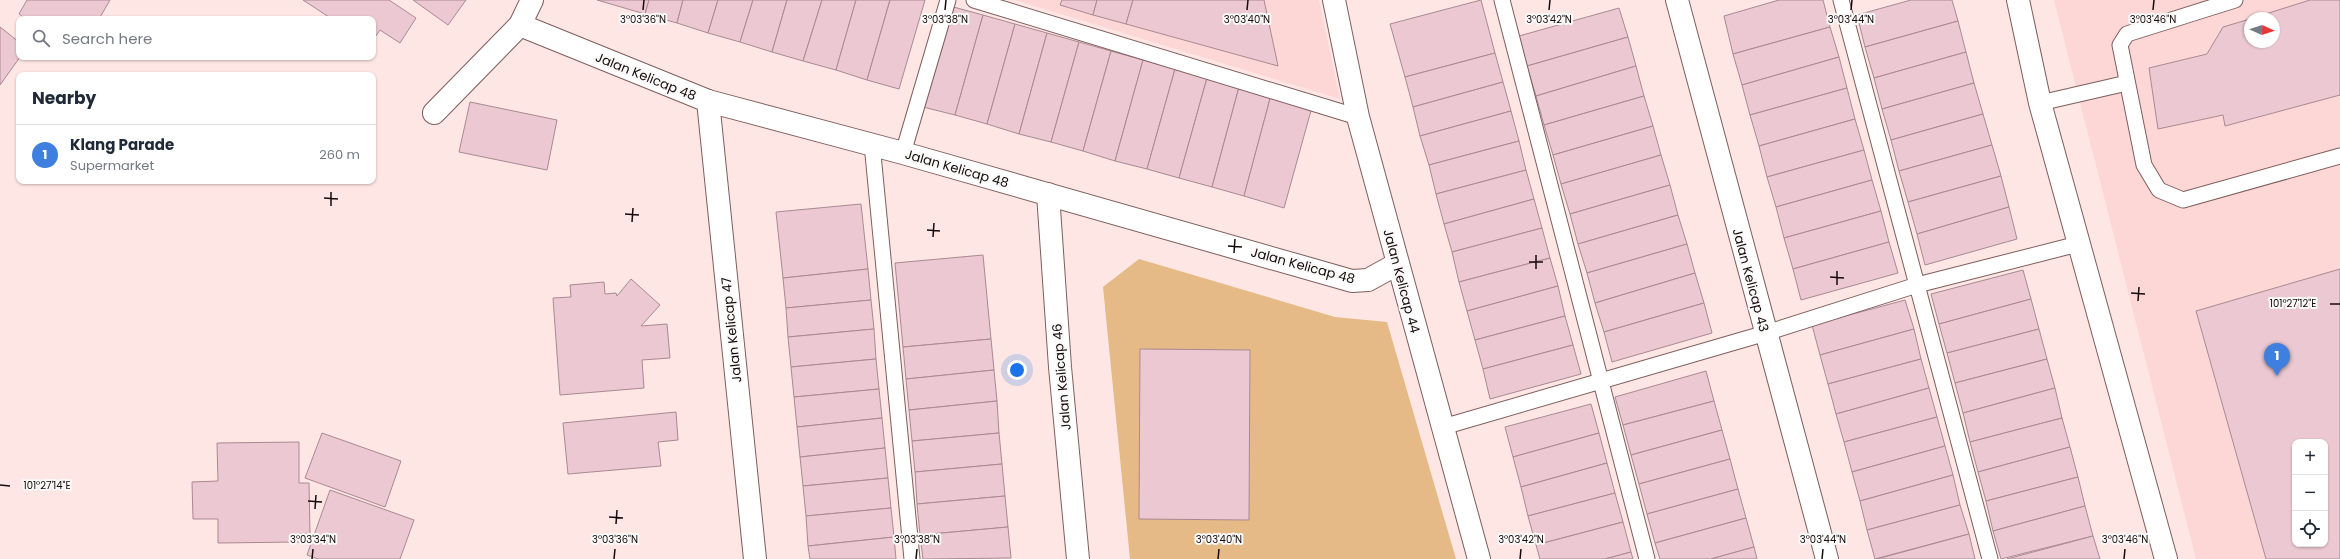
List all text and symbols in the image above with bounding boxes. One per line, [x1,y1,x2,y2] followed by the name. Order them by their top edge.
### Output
[620,12,666,27] text: 3°03'36"N
[922,12,968,27] text: 3°03'38"N
[1224,12,1270,27] text: 3°03'40"N
[1526,12,1572,27] text: 3°03'42"N
[1828,12,1874,27] text: 3°03'44"N
[2130,12,2176,27] text: 3°03'46"N
[2244,12,2280,48] north arrow
[16,16,376,60] search box
[30,27,52,49] icon: search
[62,28,152,49] text: Search here
[593,48,699,105] street label: Jalan Kelicap 48
[32,86,96,110] text: Nearby
[70,134,174,155] text: Klang Parade
[43,145,47,164] text: 1
[319,145,360,164] text: 260 m
[903,145,1011,192] street label: Jalan Kelicap 48
[70,156,154,175] text: Supermarket
[1728,226,1773,334] street label: Jalan Kelicap 43
[1378,227,1425,335] street label: Jalan Kelicap 44
[1249,242,1357,289] street label: Jalan Kelicap 48
[717,276,746,384] street label: Jalan Kelicap 47
[2270,296,2316,311] text: 101°27'12"E
[1047,323,1076,431] street label: Jalan Kelicap 46
[2264,343,2290,376] pin: 1
[1007,360,1027,380] your location
[2292,439,2328,547] map controls
[2292,439,2328,475] button: +
[2292,475,2328,511] button: −
[23,478,71,493] text: 101°27'14"E
[2292,511,2328,547] button: locate
[290,532,336,547] text: 3°03'34"N
[592,532,638,547] text: 3°03'36"N
[894,532,940,547] text: 3°03'38"N
[1196,532,1242,547] text: 3°03'40"N
[1498,532,1544,547] text: 3°03'42"N
[1800,532,1846,547] text: 3°03'44"N
[2102,532,2148,547] text: 3°03'46"N

